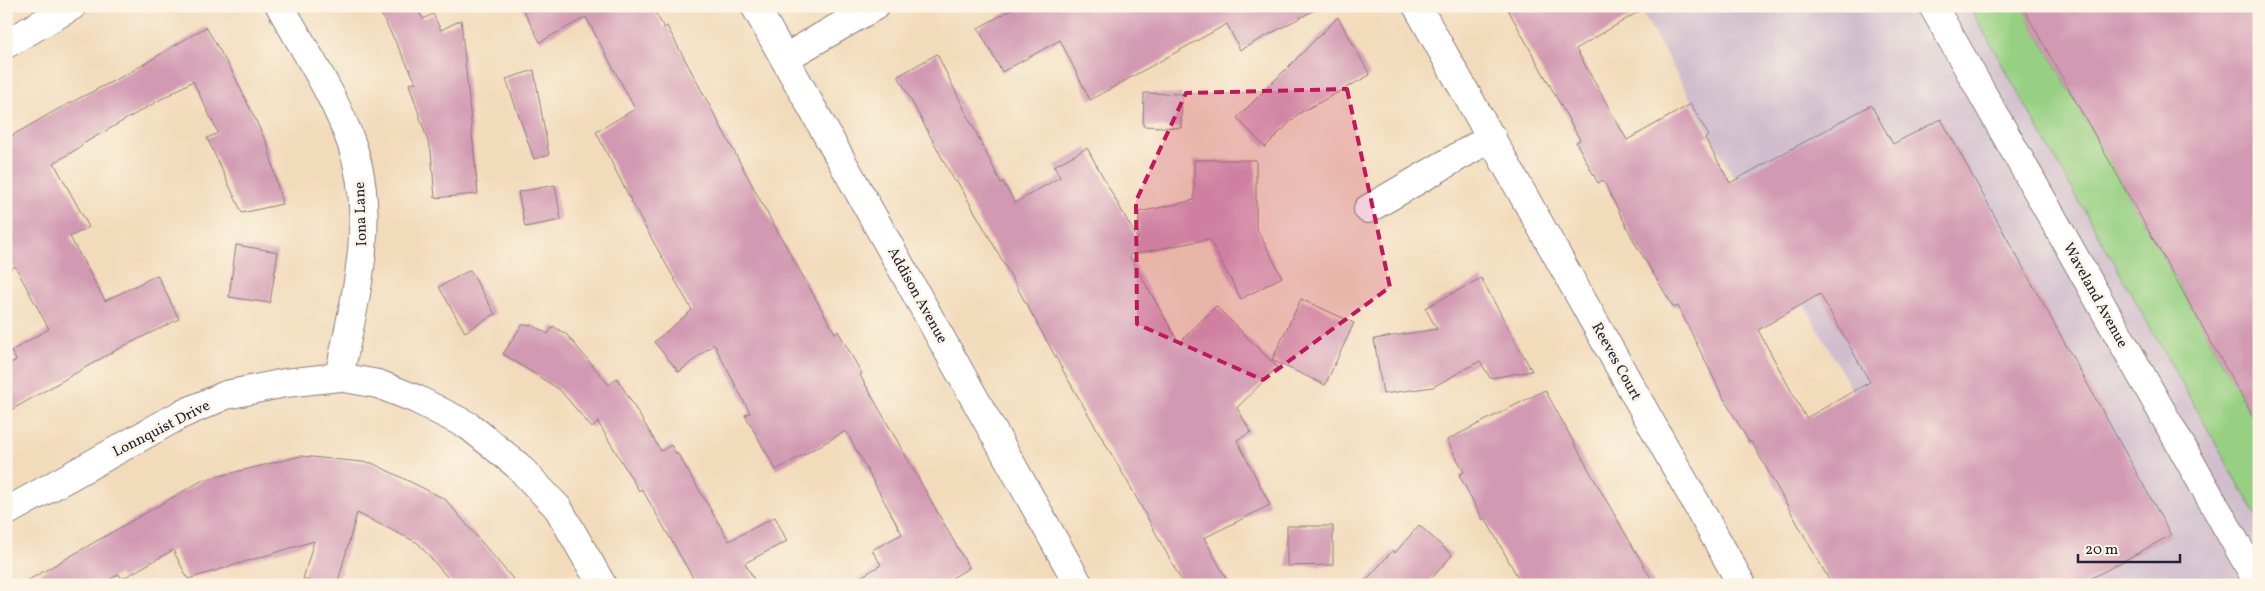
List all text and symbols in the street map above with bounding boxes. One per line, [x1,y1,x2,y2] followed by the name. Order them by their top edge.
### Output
[350,181,373,247] street label: Iona Lane
[2057,239,2132,352] street label: Waveland Avenue
[882,244,952,348] street label: Addison Avenue
[1586,319,1646,404] street label: Reeves Court
[109,396,214,463] street label: Lonnquist Drive
[2078,531,2180,563] scale bar
[2085,540,2118,561] text: 20 m

